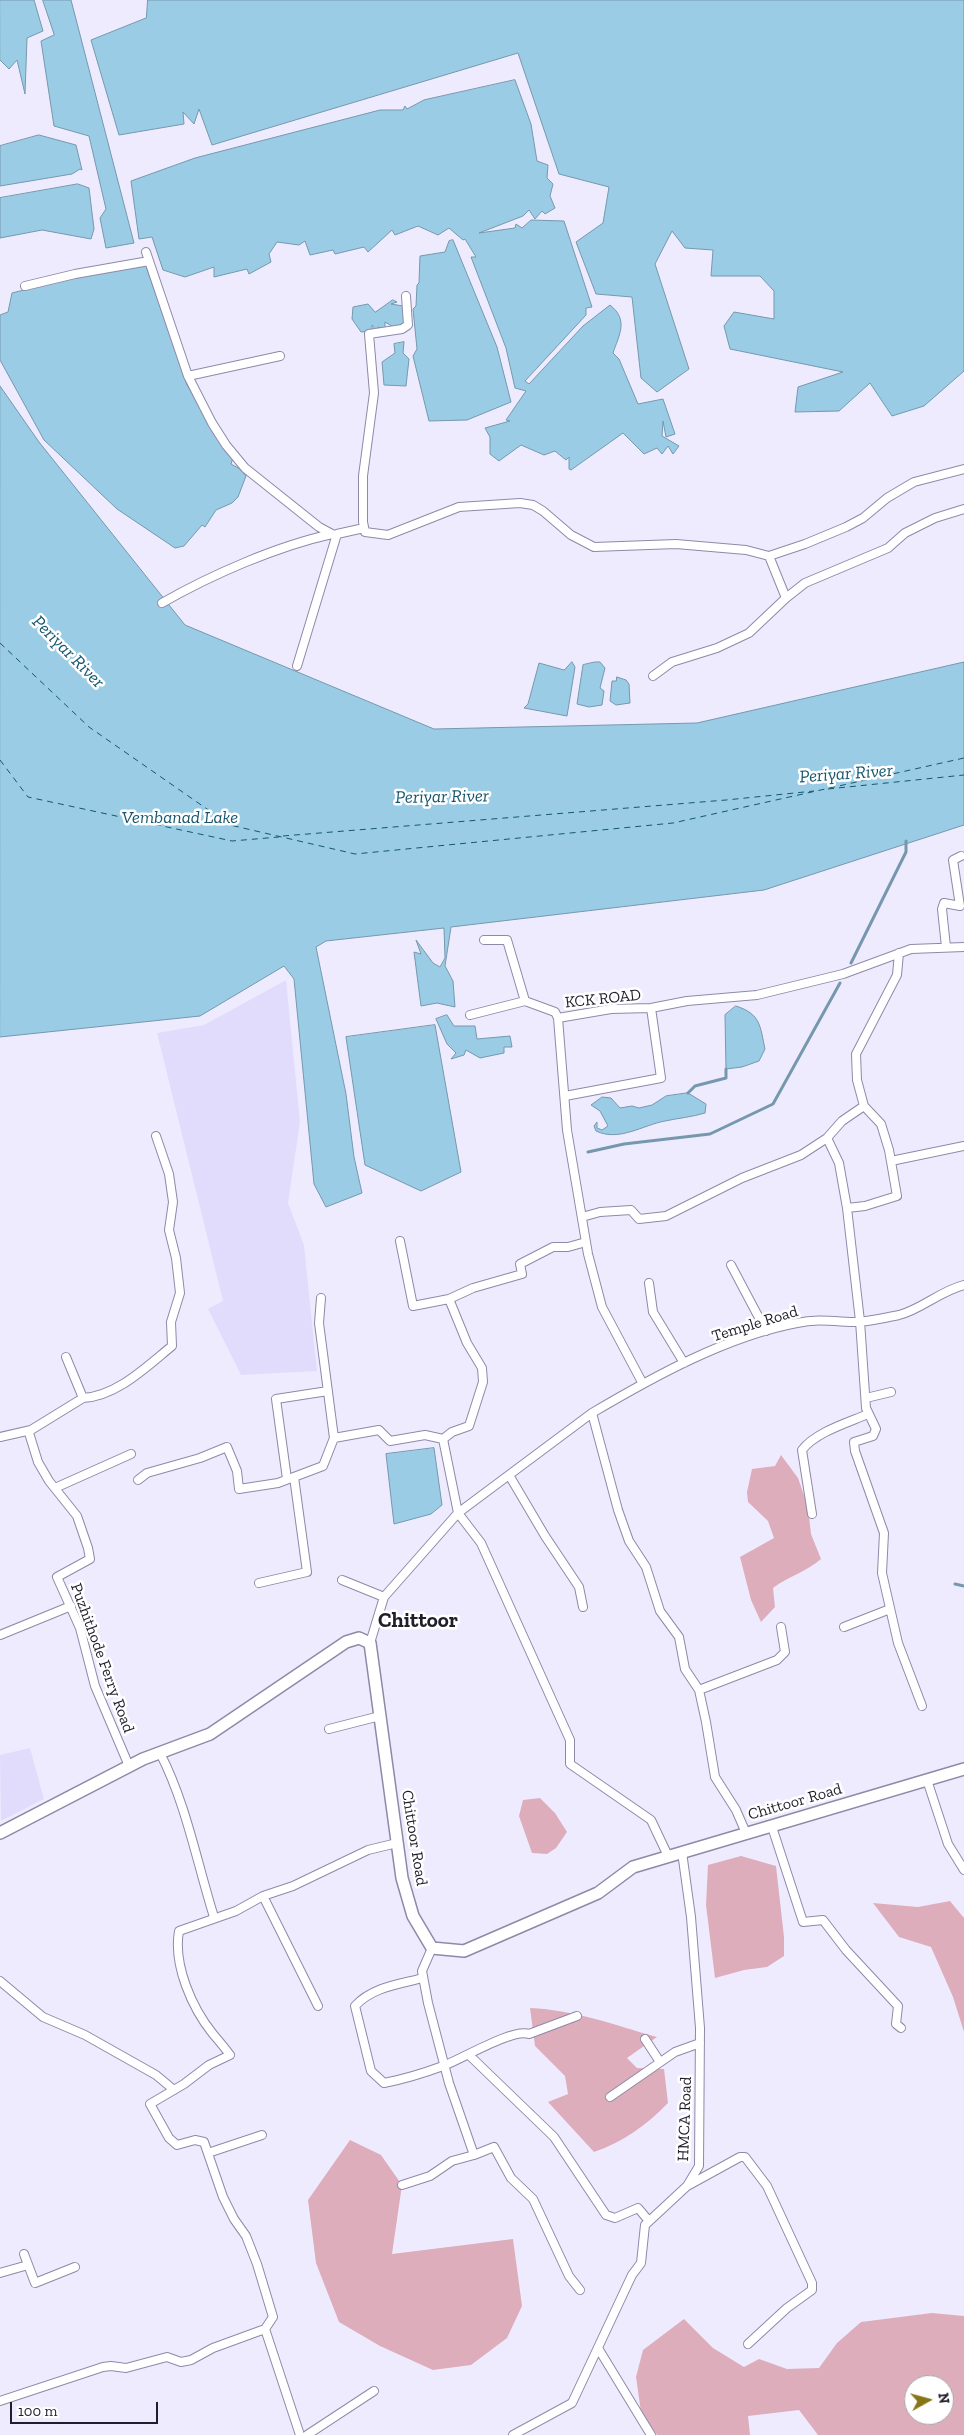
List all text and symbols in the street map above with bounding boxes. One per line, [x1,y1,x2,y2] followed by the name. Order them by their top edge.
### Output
[27,611,109,693] water label: Periyar River
[799,760,893,788] water label: Periyar River
[395,785,489,809] water label: Periyar River
[122,807,238,829] water label: Vembanad Lake
[564,985,642,1013] street label: KCK ROAD
[710,1302,800,1346] street label: Temple Road
[66,1581,138,1735] street label: Puzhithode Ferry Road
[378,1608,458,1634] district label: Chittoor
[746,1779,844,1825] street label: Chittoor Road
[397,1789,431,1887] street label: Chittoor Road
[674,2076,696,2162] street label: HMCA Road
[904,2375,954,2425] north arrow
[12,2392,160,2424] scale bar
[934,2392,952,2405] text: N
[18,2402,57,2420] text: 100 m

